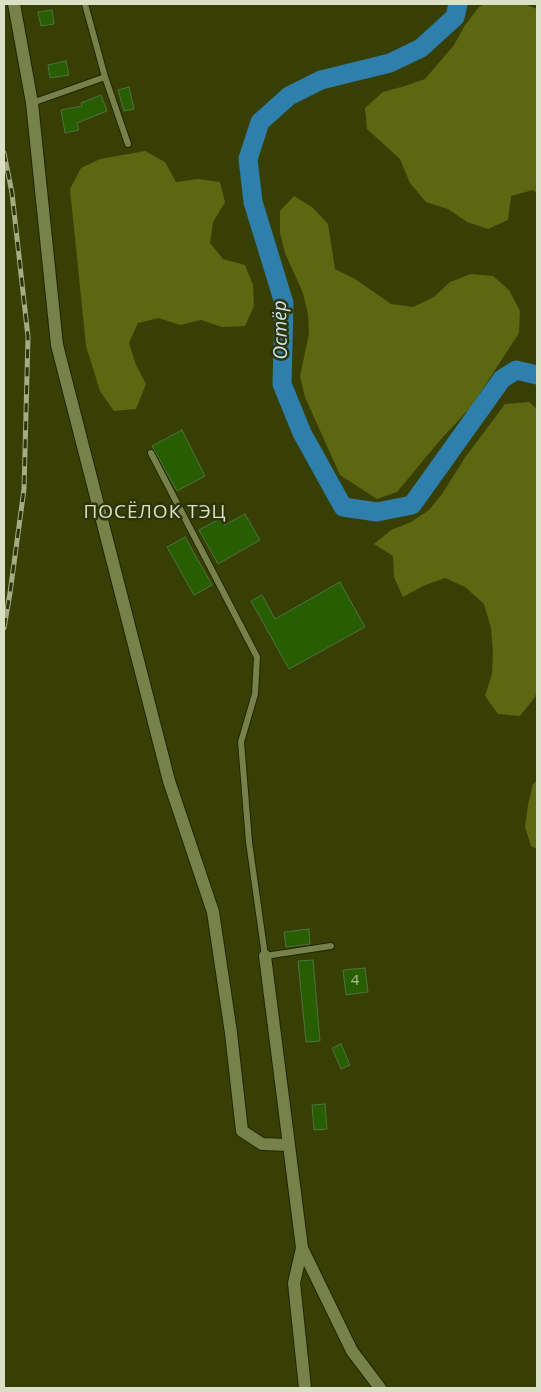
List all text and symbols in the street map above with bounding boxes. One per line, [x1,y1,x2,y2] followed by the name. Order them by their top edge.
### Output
[269,300,293,360] water label: Остёр
[82,502,228,524] district label: ПОСЁЛОК ТЭЦ
[351,972,359,990] house number: 4

